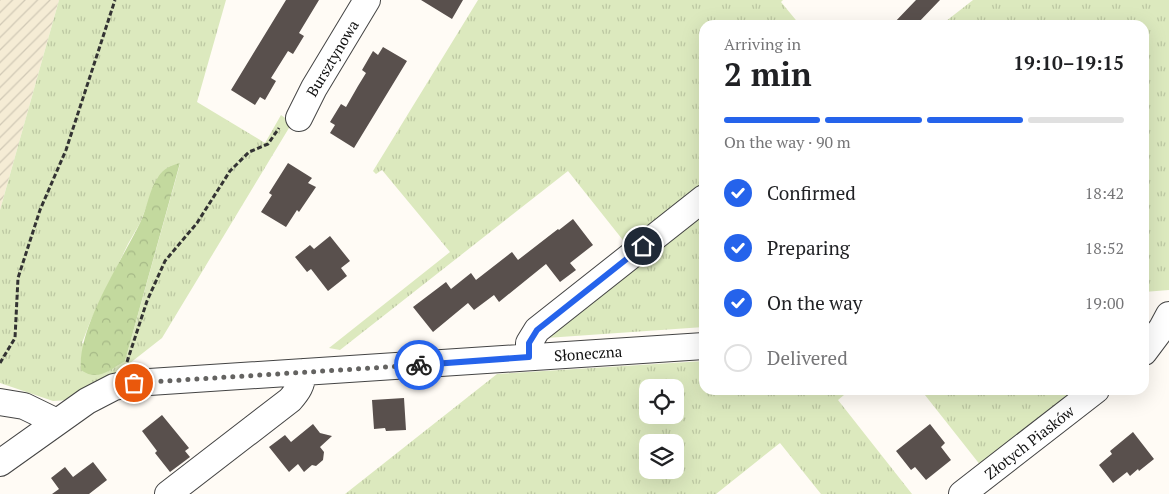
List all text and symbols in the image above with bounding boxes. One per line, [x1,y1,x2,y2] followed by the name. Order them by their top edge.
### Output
[301,16,363,100] street label: Bursztynowa
[724,33,801,55] text: Arriving in
[1013,50,1124,75] text: 19:10–19:15
[724,53,812,95] text: 2 min
[724,131,851,153] text: On the way · 90 m
[724,179,752,207] icon: check
[767,180,856,205] text: Confirmed
[1085,182,1124,204] text: 18:42
[622,225,664,267] pin
[629,232,657,260] icon: home
[724,234,752,262] icon: check
[767,235,850,260] text: Preparing
[1085,237,1124,259] text: 18:52
[724,289,752,317] icon: check
[767,290,862,315] text: On the way
[1085,292,1124,314] text: 19:00
[394,340,444,390] courier
[553,341,623,365] street label: Słoneczna
[767,345,848,370] text: Delivered
[405,351,433,379] icon: bike
[113,362,155,404] pin
[120,369,148,397] icon: bag
[639,379,684,479] map controls
[639,379,684,424] button: locate
[980,400,1079,483] street label: Złotych Piasków
[639,434,684,479] button: layers

